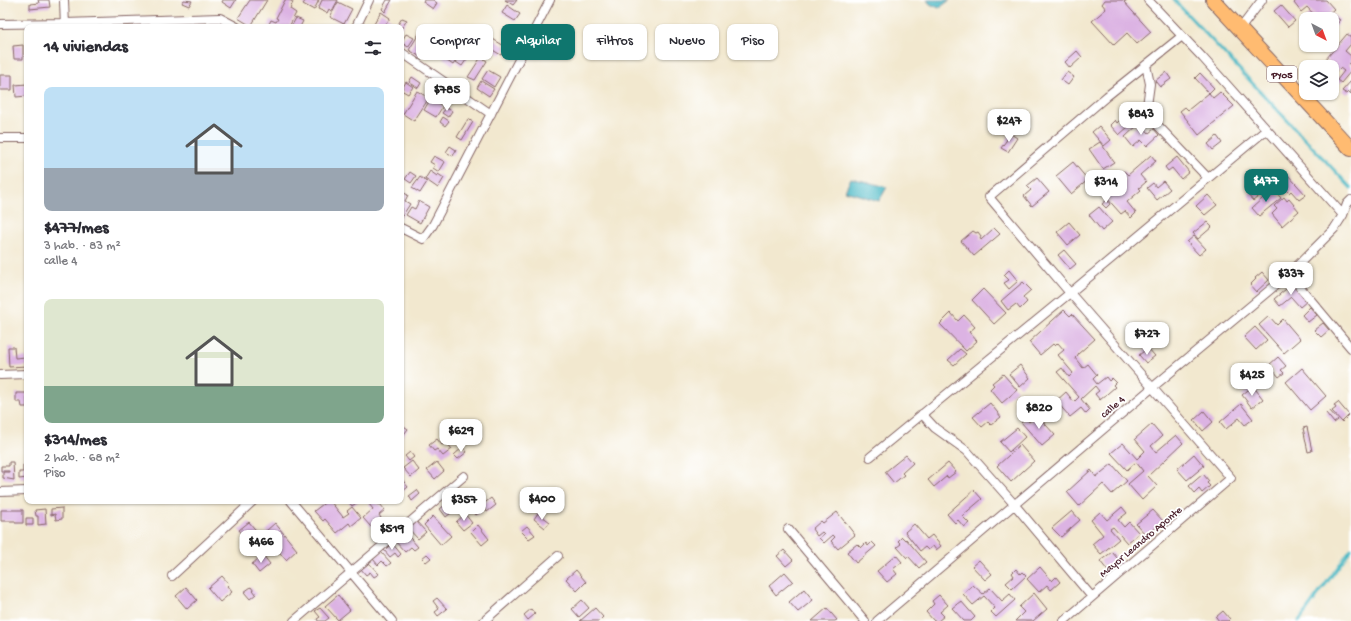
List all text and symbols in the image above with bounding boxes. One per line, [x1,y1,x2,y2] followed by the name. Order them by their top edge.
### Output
[1299,12,1339,52] north arrow
[1299,12,1339,100] map controls
[416,24,493,60] chip: Comprar
[501,24,575,60] chip: Alquilar
[583,24,647,60] chip: Filtros
[655,24,719,60] chip: Nuevo
[727,24,778,60] chip: Piso
[362,37,384,59] icon: filters
[44,38,128,58] text: 14 viviendas
[1299,60,1339,100] button: layers
[1267,66,1297,82] road number: PY05
[423,78,471,112] pin: $785
[434,83,460,98] text: $785
[1117,102,1165,136] pin: $843
[1128,107,1154,122] text: $843
[985,109,1033,143] pin: $247
[178,113,250,185] icon: home
[996,114,1022,129] text: $247
[1242,169,1290,203] pin: $477
[1082,170,1130,204] pin: $314
[1253,174,1279,189] text: $477
[1094,175,1118,190] text: $314
[44,219,109,239] text: $477/mes
[44,239,121,254] text: 3 hab. · 83 m²
[44,254,77,269] text: calle 4
[1267,262,1315,296] pin: $337
[1278,267,1304,282] text: $337
[1123,322,1171,356] pin: $727
[178,325,250,397] icon: home
[1134,327,1160,342] text: $727
[1228,363,1276,397] pin: $425
[1239,368,1265,383] text: $425
[1099,393,1129,421] street label: calle 4
[1015,396,1063,430] pin: $820
[1026,401,1052,416] text: $820
[437,419,485,453] pin: $629
[448,424,474,439] text: $629
[44,431,107,451] text: $314/mes
[44,451,120,466] text: 2 hab. · 68 m²
[44,466,66,481] text: Piso
[518,487,566,521] pin: $400
[440,488,488,522] pin: $357
[529,492,555,507] text: $400
[451,493,477,508] text: $357
[1098,504,1185,581] street label: Mayor Leandro Aponte
[368,517,416,551] pin: $519
[380,522,404,537] text: $519
[237,530,285,564] pin: $466
[248,535,274,550] text: $466

